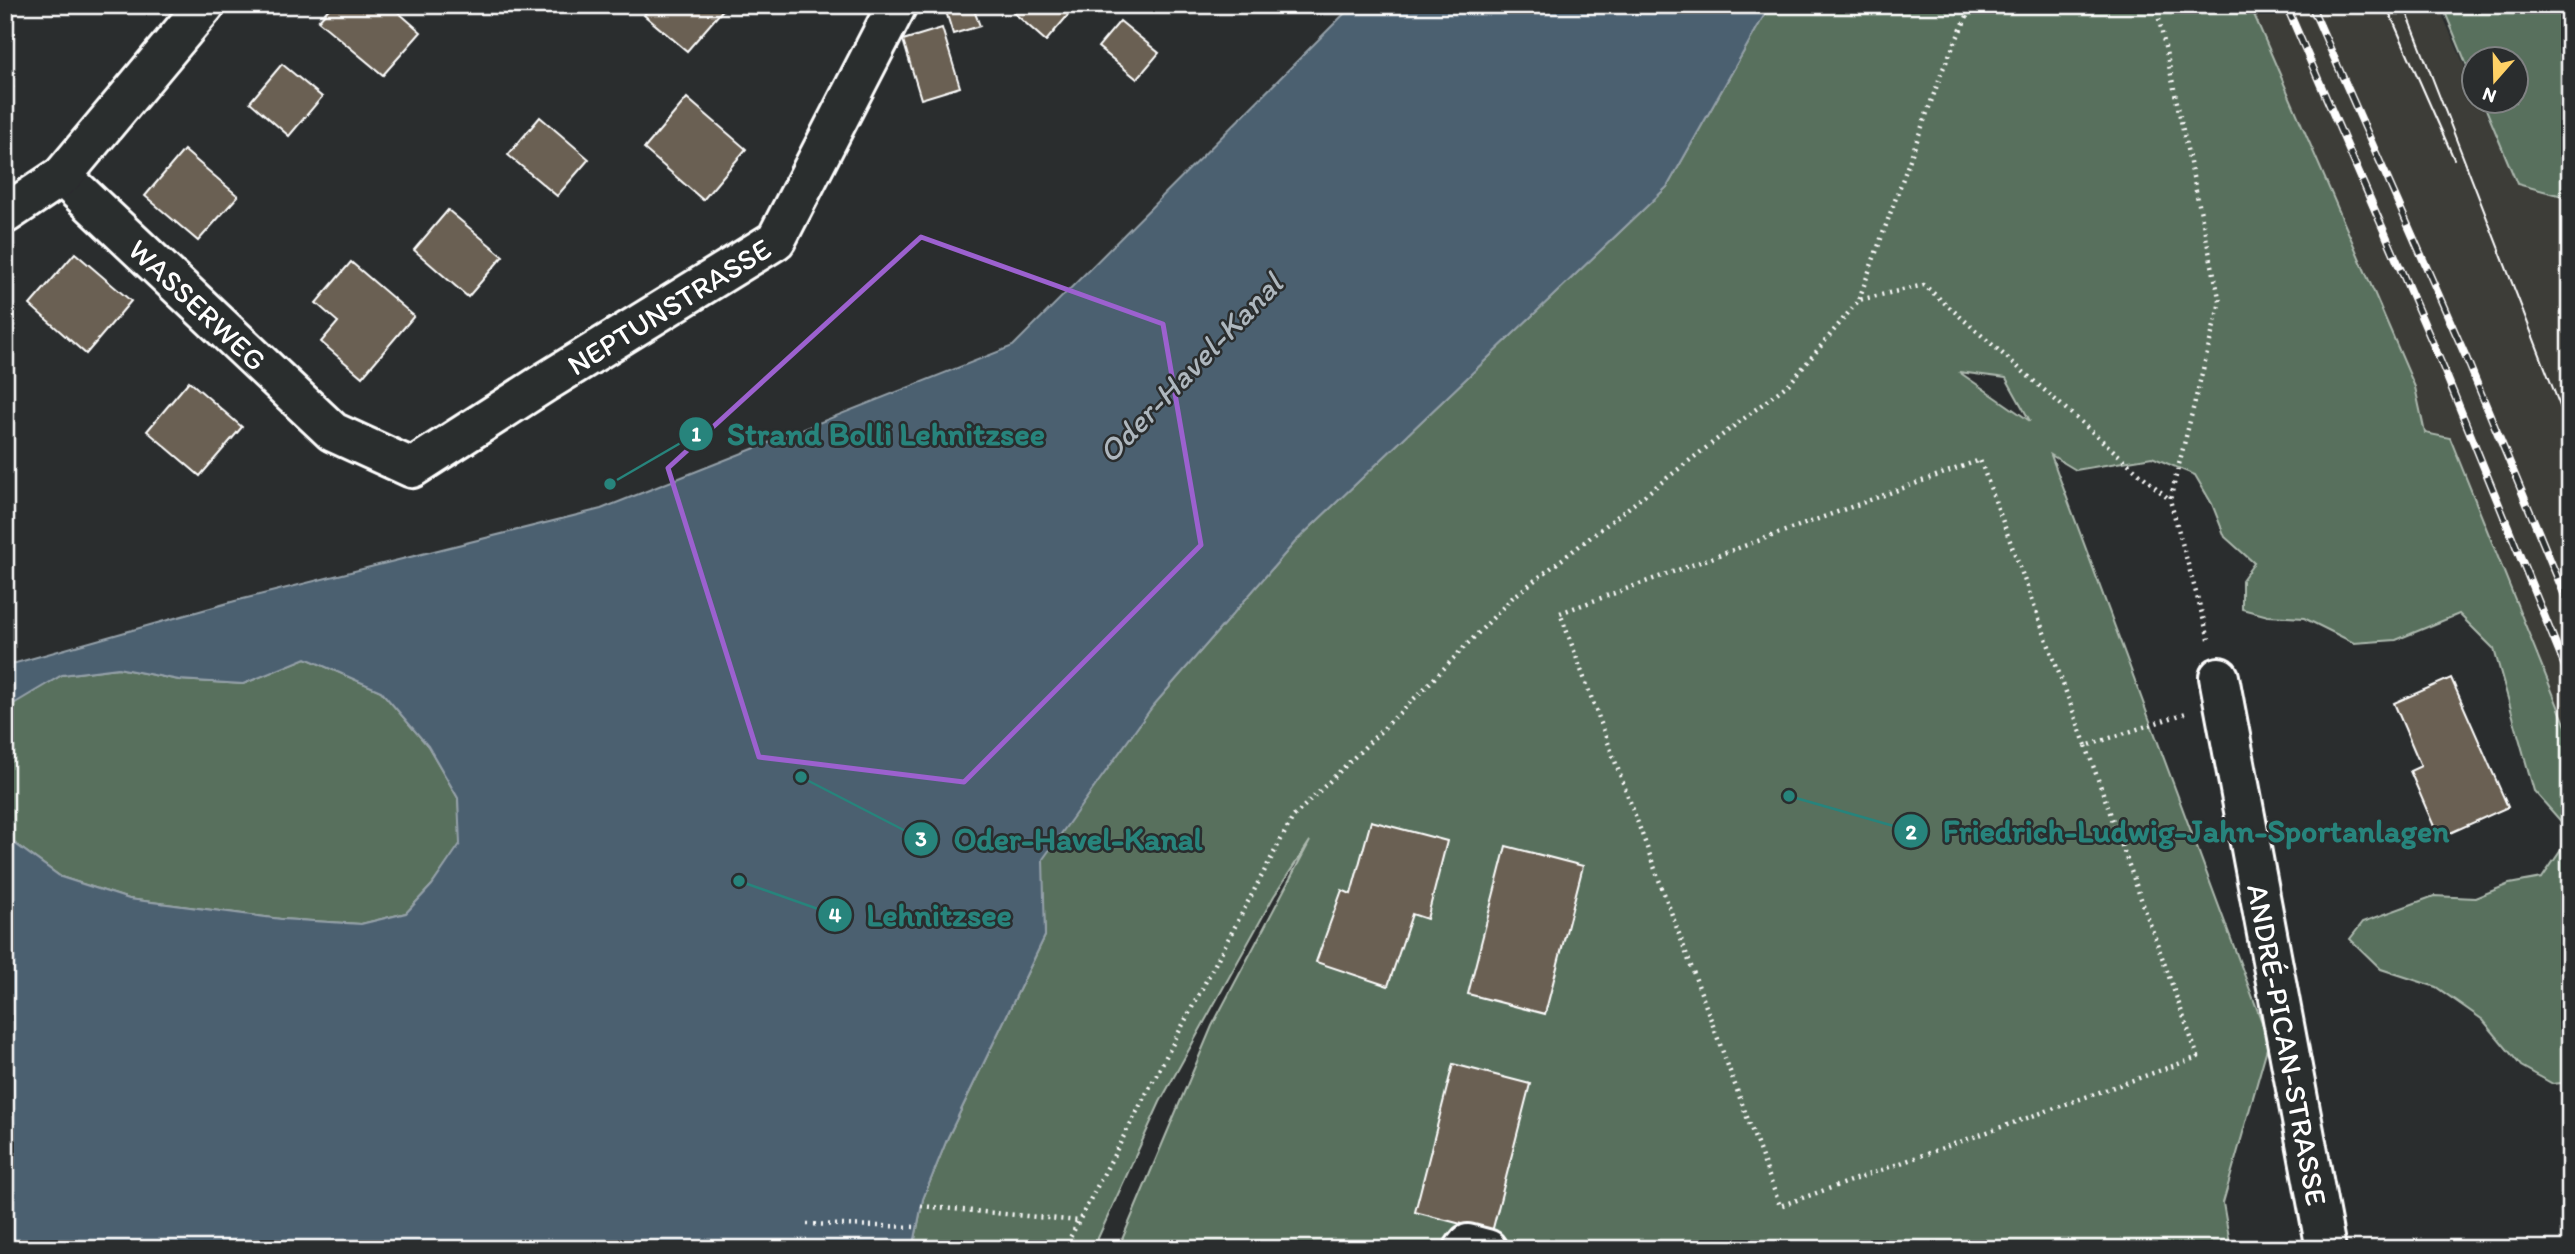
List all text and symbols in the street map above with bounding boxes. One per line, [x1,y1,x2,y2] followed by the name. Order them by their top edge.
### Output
[2460,46,2530,116] north arrow
[2479,83,2499,109] text: N
[560,229,777,383] street label: NEPTUNSTRASSE
[121,230,275,378] street label: WASSERWEG
[1090,264,1292,471] water label: Oder-Havel-Kanal
[678,407,1059,460] callout: Strand Bolli Lehnitzsee
[727,415,1045,453] text: Strand Bolli Lehnitzsee
[691,421,701,446] text: 1
[1894,805,2463,858] callout: Friedrich-Ludwig-Jahn-Sportanlagen
[1943,812,2450,850] text: Friedrich-Ludwig-Jahn-Sportanlagen
[904,813,1216,866] callout: Oder-Havel-Kanal
[1905,819,1917,844] text: 2
[953,820,1204,858] text: Oder-Havel-Kanal
[915,826,927,851] text: 3
[2240,881,2336,1208] street label: ANDRÉ-PICAN-STRASSE
[817,888,1026,941] callout: Lehnitzsee
[866,896,1012,934] text: Lehnitzsee
[829,902,842,927] text: 4

